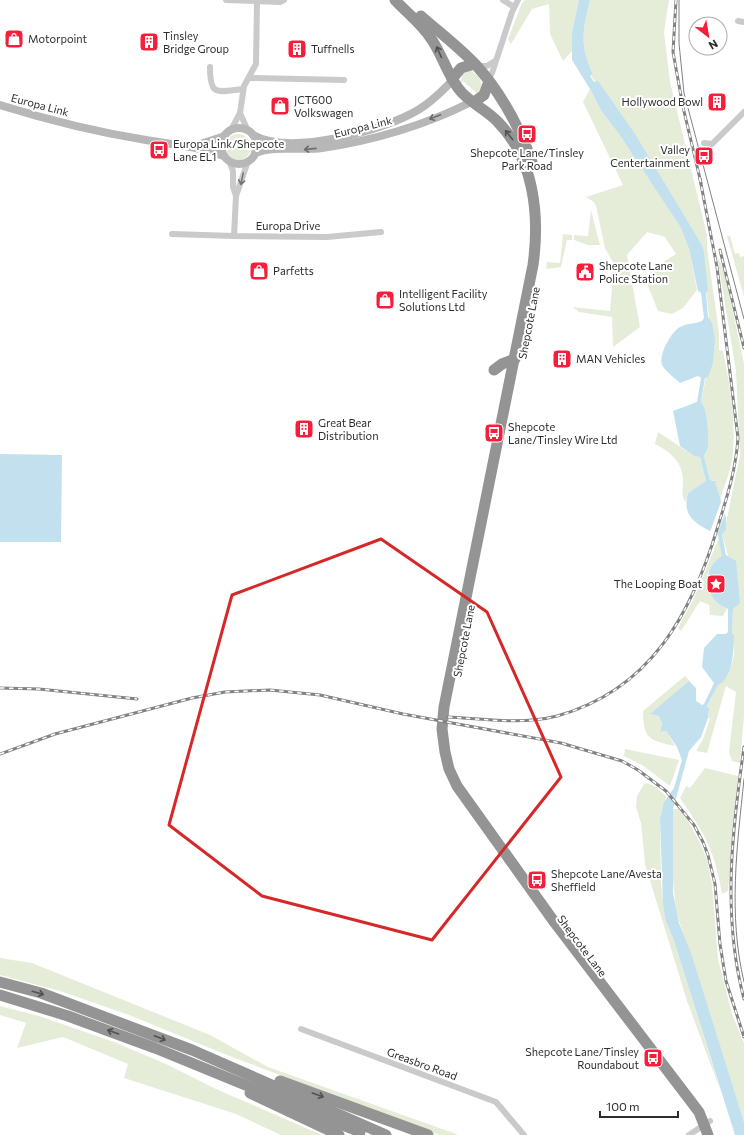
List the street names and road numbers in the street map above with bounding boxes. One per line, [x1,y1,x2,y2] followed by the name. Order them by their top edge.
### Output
[10,91,70,118] street label: Europa Link
[333,113,393,140] street label: Europa Link
[256,219,320,232] street label: Europa Drive
[515,285,542,360] street label: Shepcote Lane
[450,603,477,678] street label: Shepcote Lane
[555,912,610,979] street label: Shepcote Lane
[385,1045,459,1082] street label: Greasbro Road

